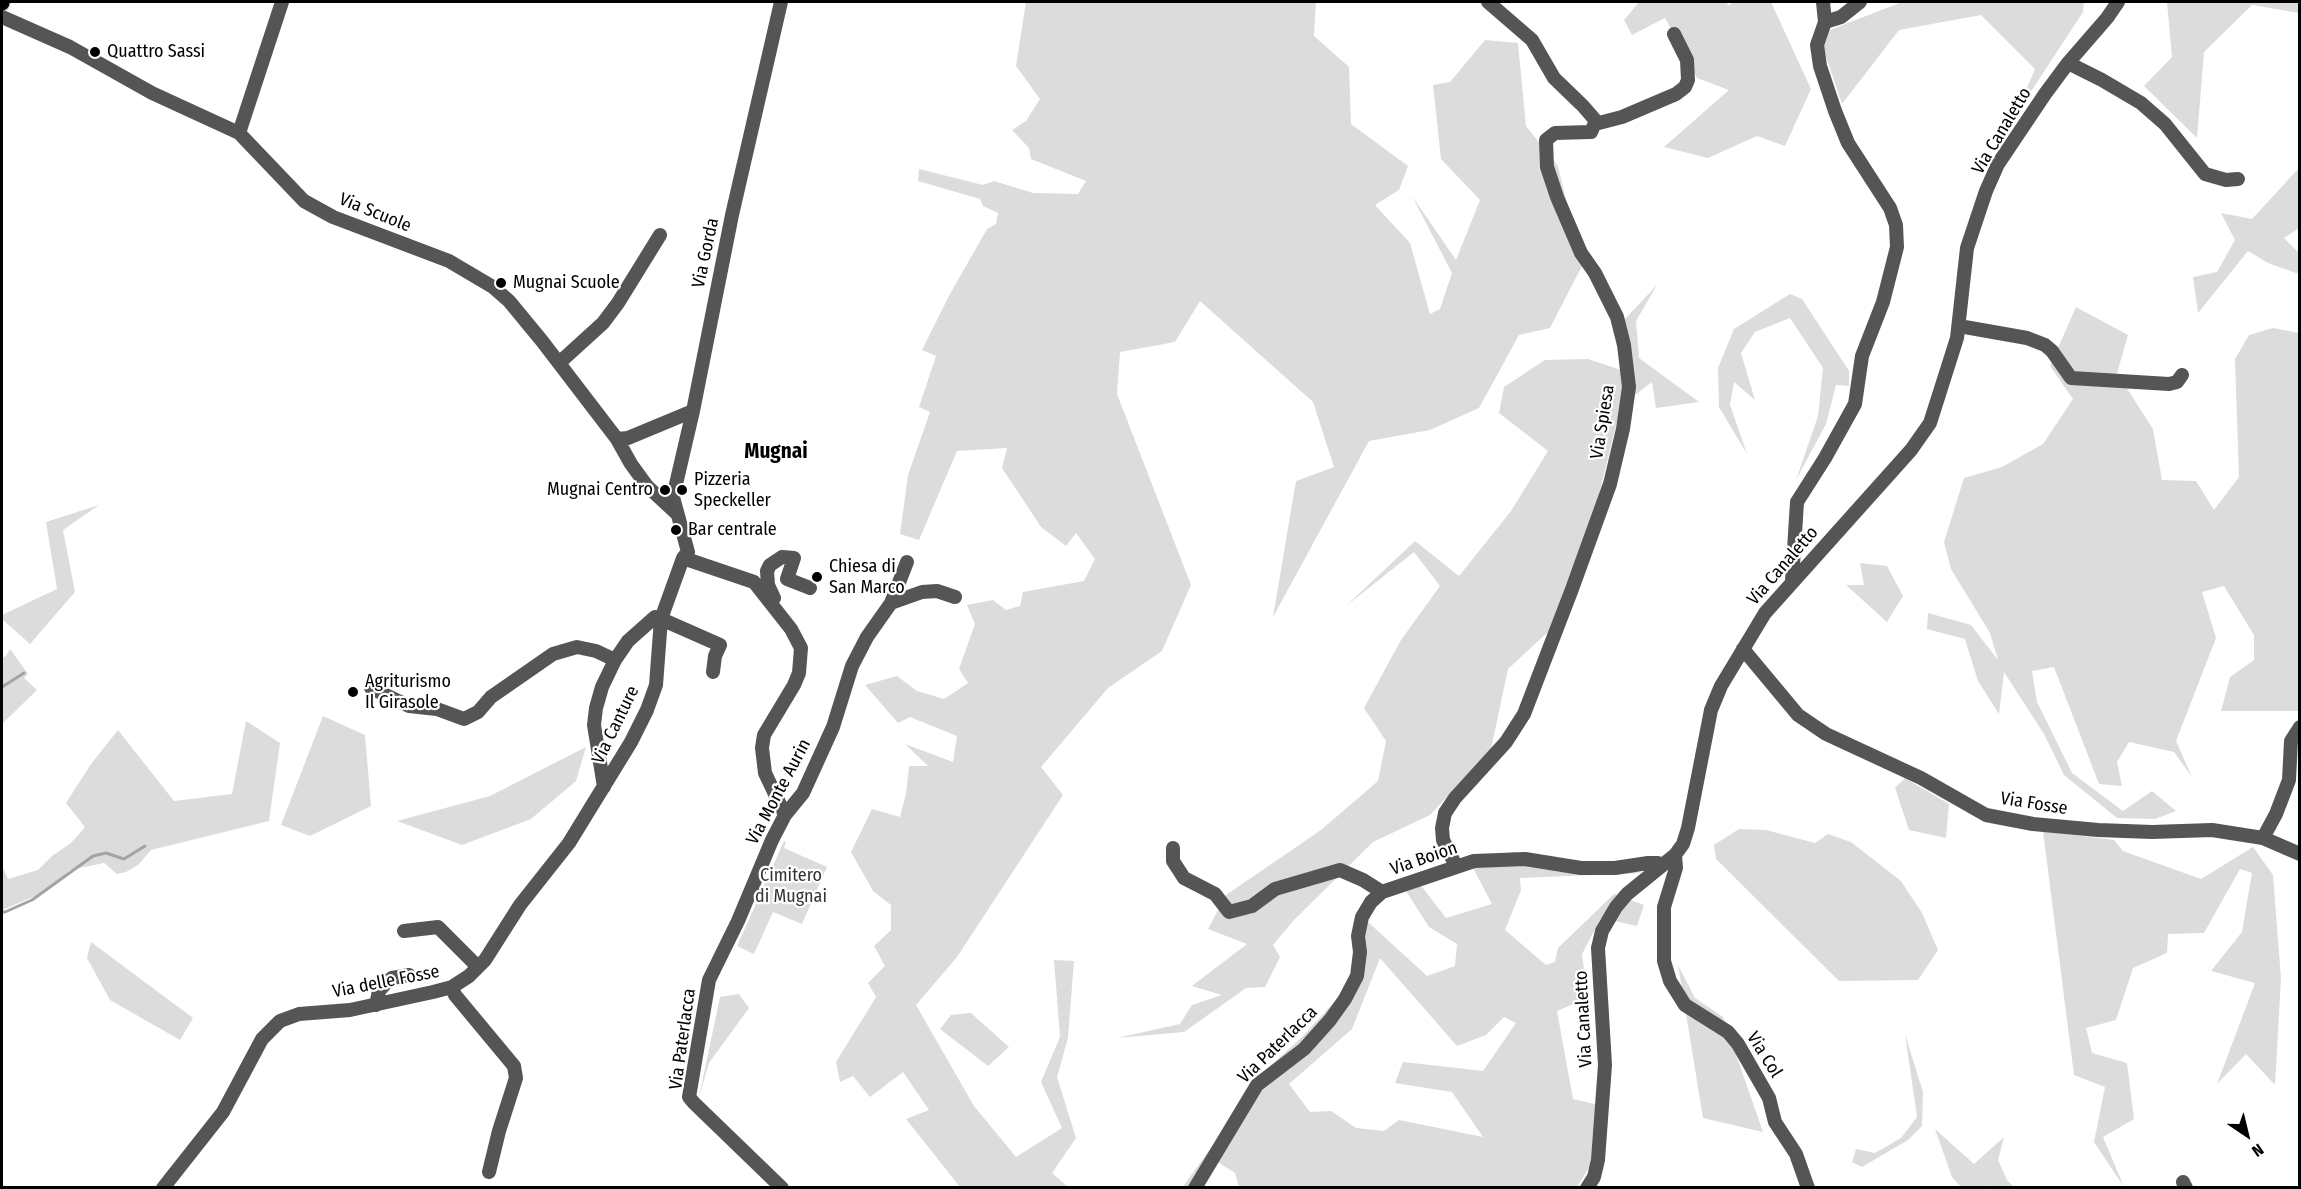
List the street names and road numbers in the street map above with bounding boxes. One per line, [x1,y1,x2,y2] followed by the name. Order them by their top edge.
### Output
[1968,84,2036,178] street label: Via Canaletto
[336,189,414,237] street label: Via Scuole
[688,216,724,290] street label: Via Gorda
[1586,383,1620,461] street label: Via Spiesa
[1743,522,1823,610] street label: Via Canaletto
[588,683,644,767] street label: Via Canture
[742,736,816,848] street label: Via Monte Aurin
[1999,788,2069,820] street label: Via Fosse
[1388,837,1460,881] street label: Via Boion
[331,961,441,1003] street label: Via delle Fosse
[1571,970,1597,1068] street label: Via Canaletto
[665,987,701,1091] street label: Via Paterlacca
[1234,1002,1322,1088] street label: Via Paterlacca
[1742,1028,1786,1082] street label: Via Col

